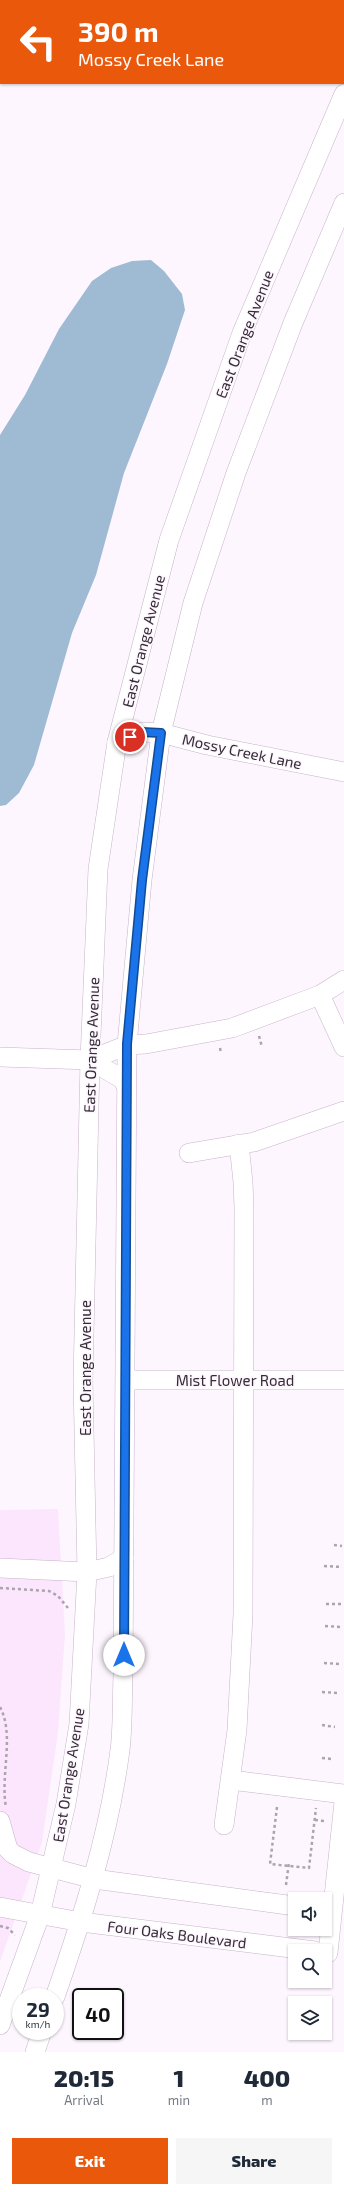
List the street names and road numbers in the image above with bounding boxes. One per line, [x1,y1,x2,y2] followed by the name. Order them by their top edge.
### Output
[211,267,277,401] street label: East Orange Avenue
[118,573,168,709] street label: East Orange Avenue
[181,730,303,772] street label: Mossy Creek Lane
[80,977,102,1113] street label: East Orange Avenue
[76,1300,94,1436] street label: East Orange Avenue
[176,1371,294,1389] street label: Mist Flower Road
[48,1706,88,1844] street label: East Orange Avenue
[106,1917,248,1951] street label: Four Oaks Boulevard

